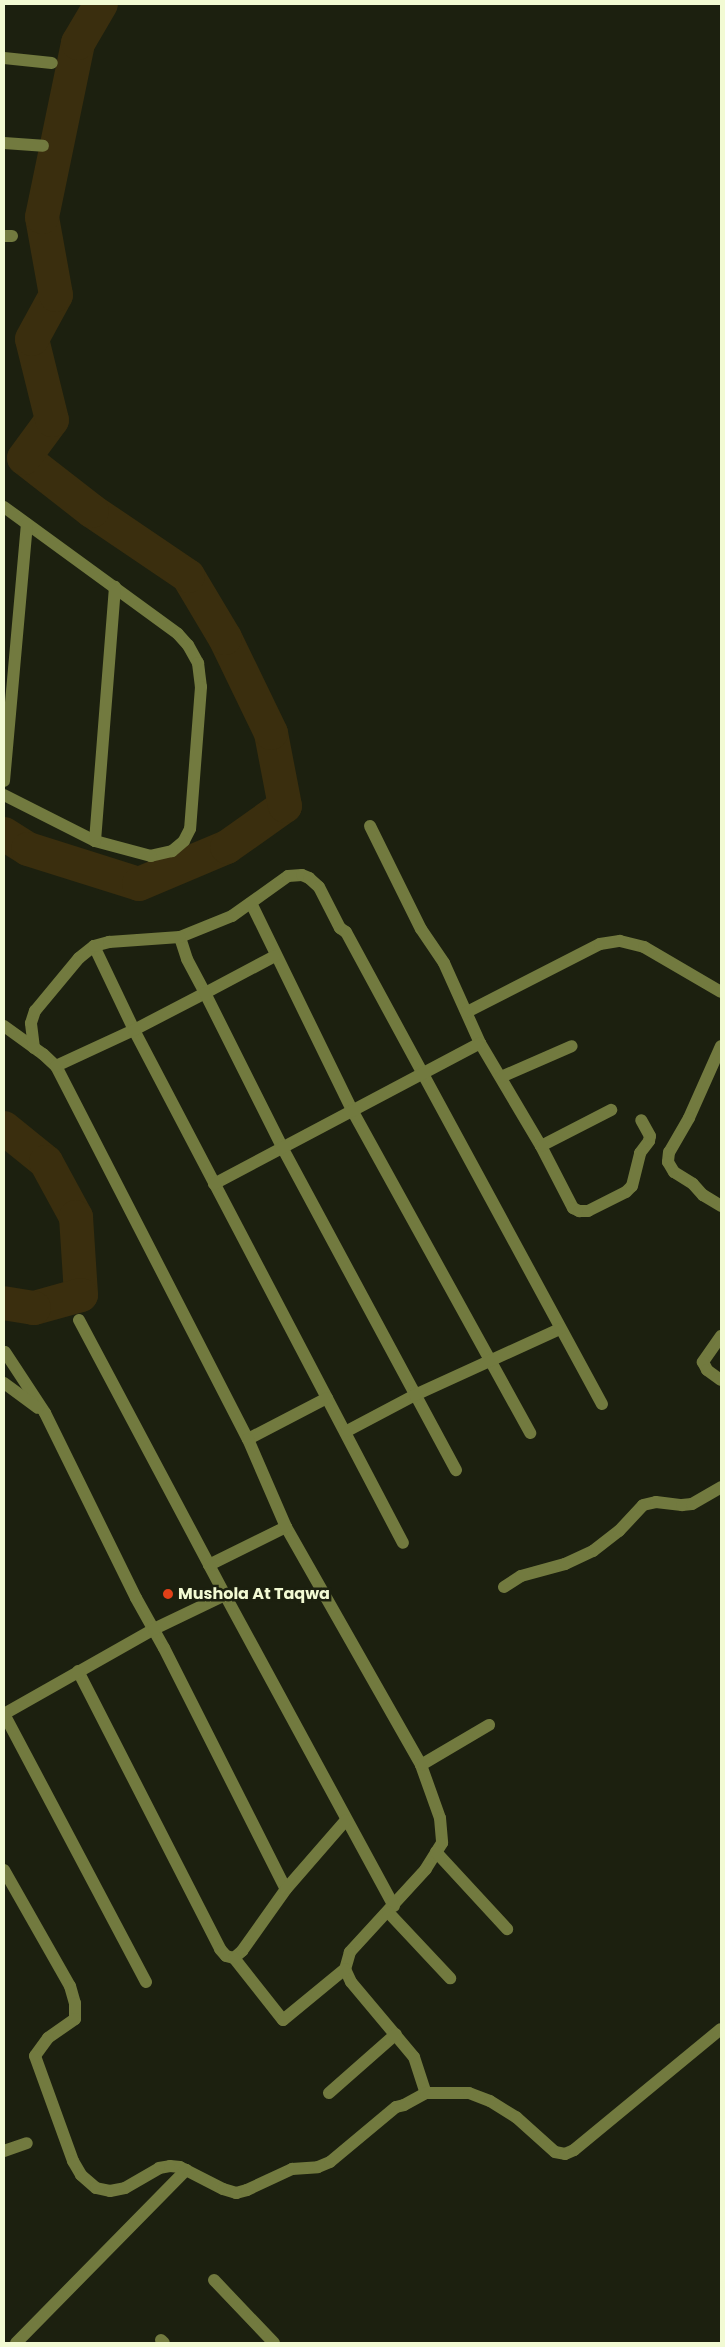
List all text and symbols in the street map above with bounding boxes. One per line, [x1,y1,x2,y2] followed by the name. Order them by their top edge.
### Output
[178,1584,330,1604] place label: Mushola At Taqwa
[162,1588,174,1600] marker: Mushola At Taqwa

